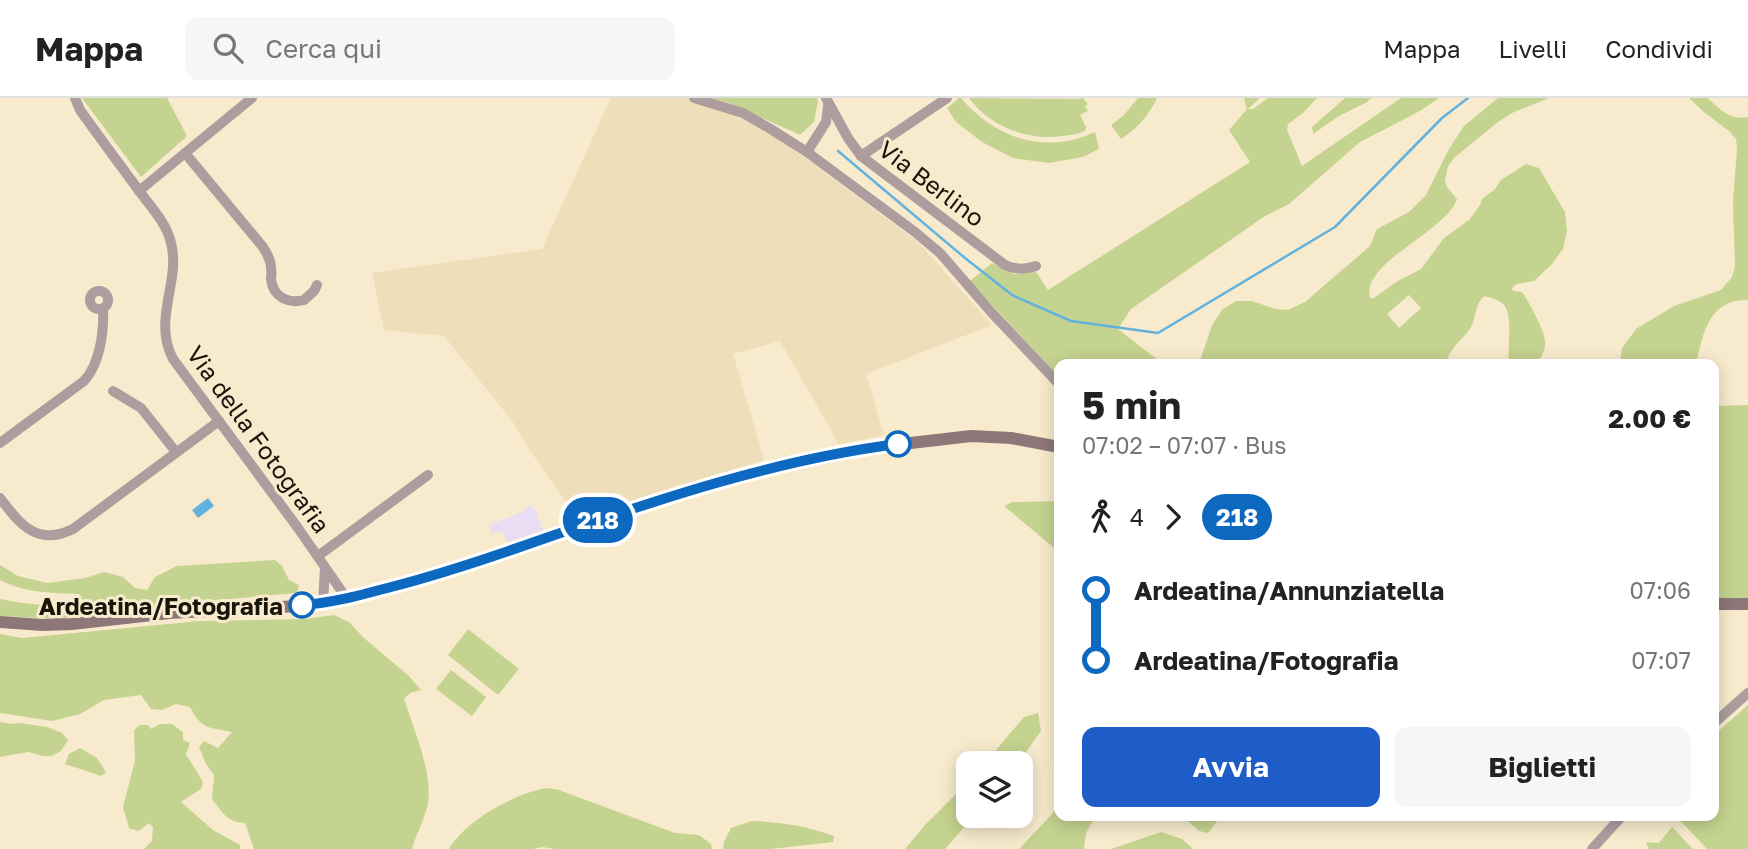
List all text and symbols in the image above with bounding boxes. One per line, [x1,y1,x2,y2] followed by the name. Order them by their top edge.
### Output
[185,17,675,80] search box
[35,29,143,68] text: Mappa
[209,29,247,67] icon: search
[265,33,382,64] text: Cerca qui
[1383,34,1460,63] text: Mappa
[1498,34,1567,63] text: Livelli
[1605,34,1713,63] text: Condividi
[873,134,991,232] street label: Via Berlino
[181,340,337,538] street label: Via della Fotografia
[1082,382,1181,427] text: 5 min
[1608,403,1691,434] text: 2.00 €
[885,431,911,457] unlabelled marker
[1082,431,1286,459] text: 07:02 – 07:07 · Bus
[558,497,638,543] line badge: 218
[1082,498,1120,536] icon: walk
[1154,498,1192,536] icon: forward
[1216,502,1258,531] text: 218
[1130,503,1144,531] text: 4
[577,505,619,534] text: 218
[1134,575,1444,606] text: Ardeatina/Annunziatella
[1629,576,1691,604] text: 07:06
[39,591,283,620] place label: Ardeatina/Fotografia
[289,592,315,618] marker: Ardeatina/Fotografia
[1134,645,1399,676] text: Ardeatina/Fotografia
[1631,646,1691,674] text: 07:07
[1082,727,1380,807] button: Avvia
[1394,727,1691,807] button: Biglietti
[956,751,1033,828] map controls
[956,751,1033,828] button: layers

